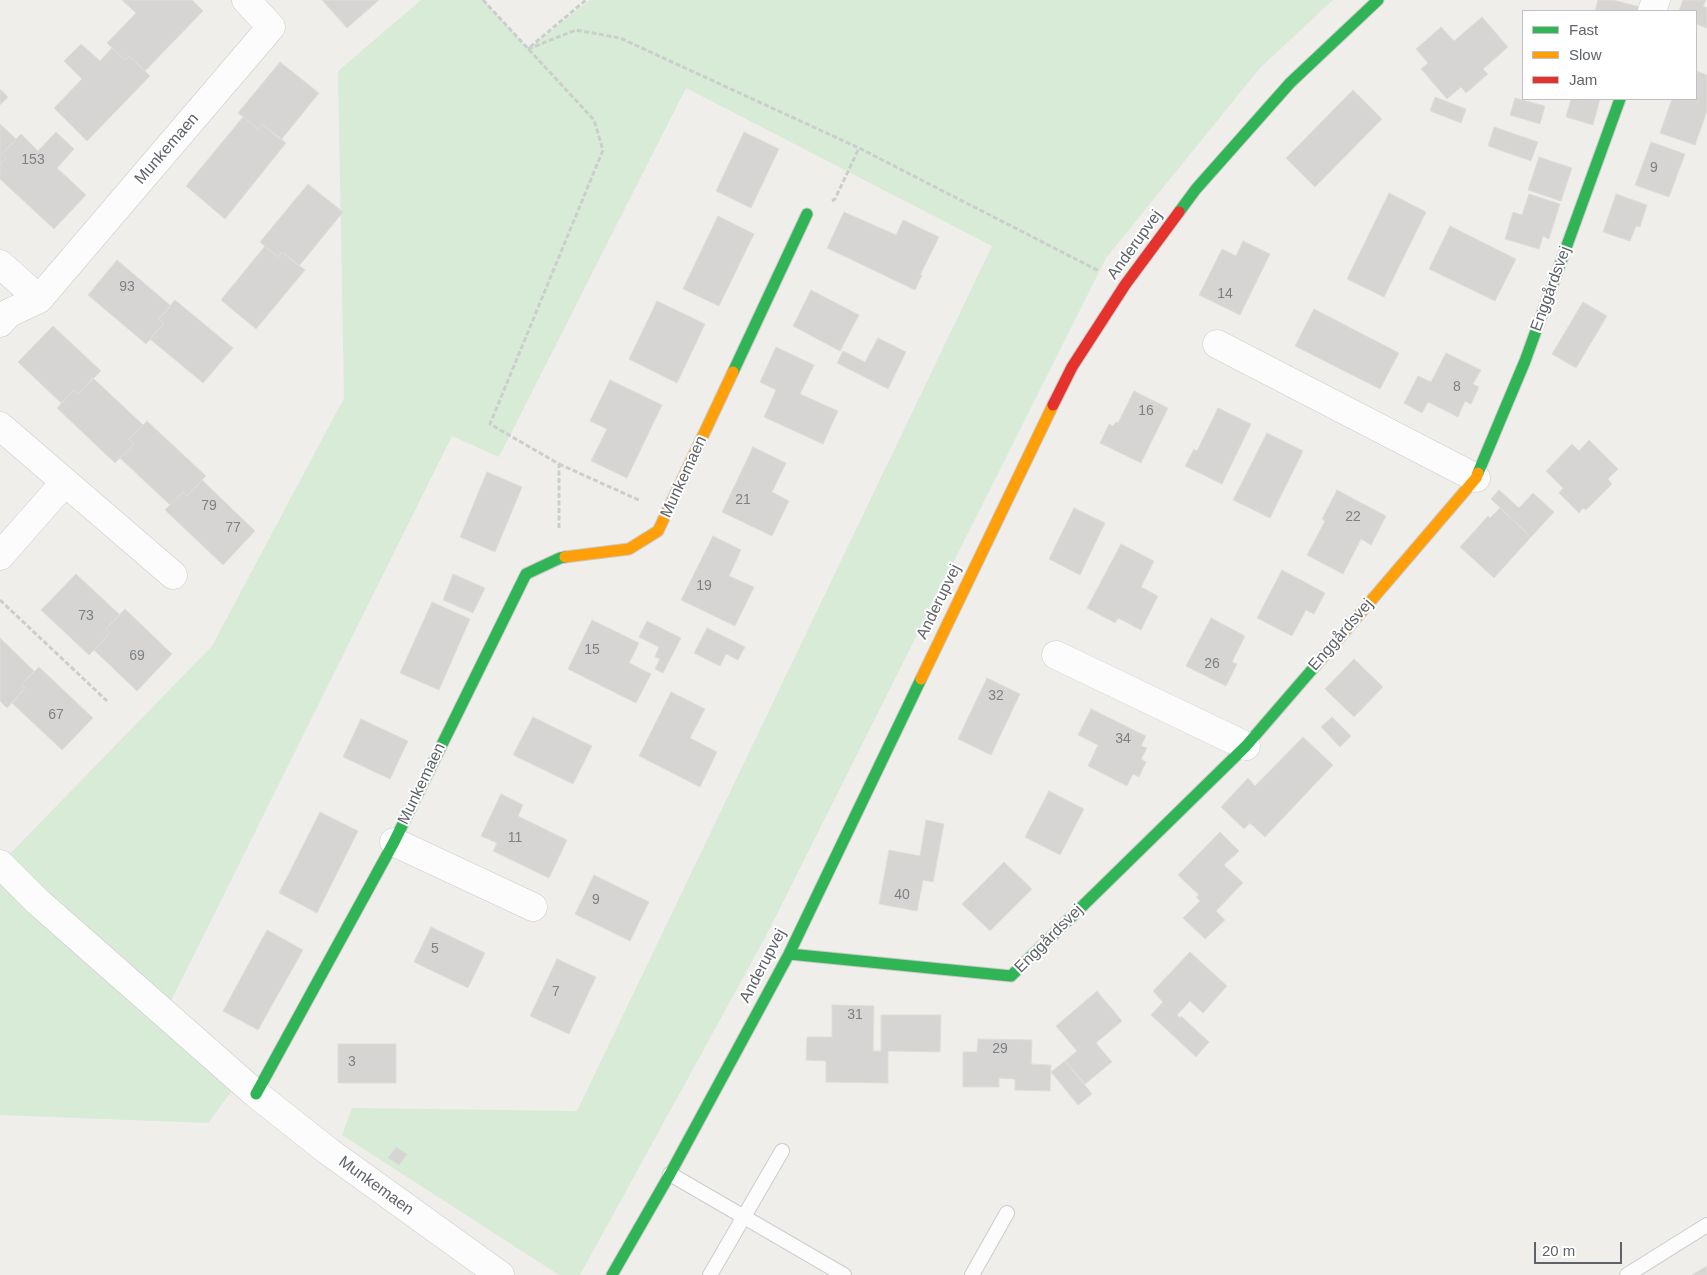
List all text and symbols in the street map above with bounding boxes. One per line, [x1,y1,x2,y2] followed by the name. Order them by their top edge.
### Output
[1522,10,1697,100] legend
[1569,21,1598,38] text: Fast
[1569,46,1602,63] text: Slow
[1569,71,1597,88] text: Jam
[131,109,203,189] street label: Munkemaen
[21,152,45,168] house number: 153
[1650,160,1658,176] house number: 9
[1103,207,1167,283] street label: Anderupvej
[1527,244,1575,334] street label: Enggårdsvej
[119,279,135,295] house number: 93
[1217,286,1233,302] house number: 14
[1453,379,1461,395] house number: 8
[1138,403,1154,419] house number: 16
[657,433,711,521] street label: Munkemaen
[735,492,751,508] house number: 21
[201,498,217,514] house number: 79
[1345,509,1361,525] house number: 22
[225,520,241,536] house number: 77
[913,561,965,643] street label: Anderupvej
[696,578,712,594] house number: 19
[1305,595,1377,675] street label: Enggårdsvej
[78,608,94,624] house number: 73
[584,642,600,658] house number: 15
[129,648,145,664] house number: 69
[1204,656,1220,672] house number: 26
[988,688,1004,704] house number: 32
[48,707,64,723] house number: 67
[1115,731,1131,747] house number: 34
[394,740,450,828] street label: Munkemaen
[508,830,522,846] house number: 11
[894,887,910,903] house number: 40
[592,892,600,908] house number: 9
[1011,901,1087,977] street label: Enggårdsvej
[736,926,790,1006] street label: Anderupvej
[431,941,439,957] house number: 5
[552,984,560,1000] house number: 7
[847,1007,863,1023] house number: 31
[992,1041,1008,1057] house number: 29
[348,1054,356,1070] house number: 3
[335,1152,417,1220] street label: Munkemaen
[1537,1232,1624,1264] scale bar
[1542,1242,1575,1259] text: 20 m

